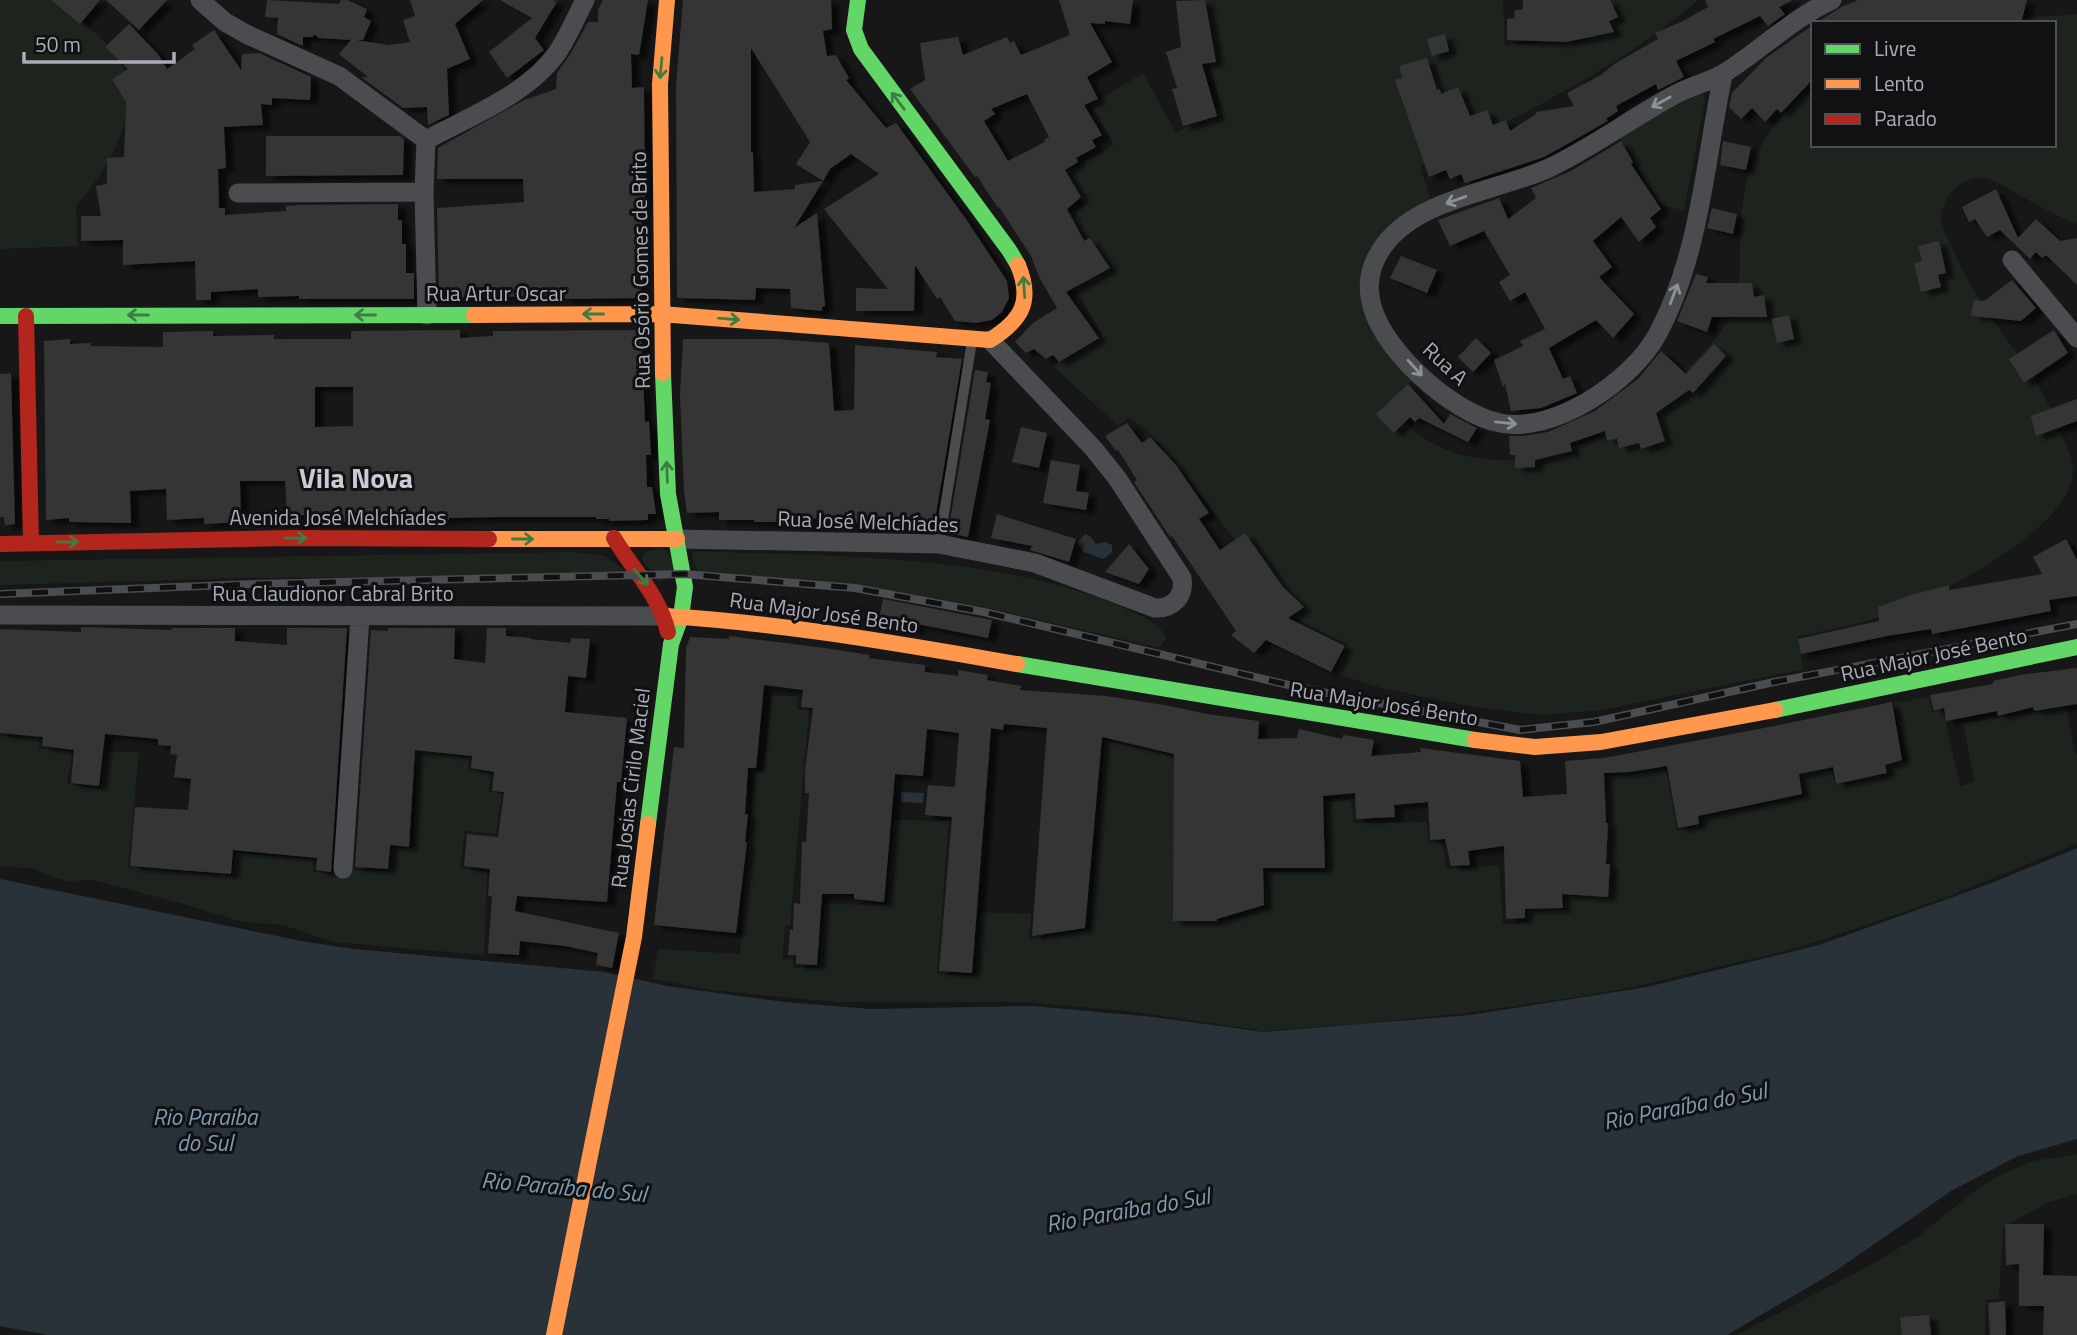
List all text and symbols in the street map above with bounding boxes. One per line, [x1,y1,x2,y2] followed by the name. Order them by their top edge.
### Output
[24,21,175,65] scale bar
[1811,21,2056,147] legend
[35,28,81,60] text: 50 m
[1874,32,1916,64] text: Livre
[654,56,667,79] one-way arrow
[1874,67,1924,99] text: Lento
[891,91,906,110] one-way arrow
[1651,95,1671,109] one-way arrow
[1874,102,1937,134] text: Parado
[622,151,658,389] street label: Rua Osório Gomes de Brito
[1446,195,1468,207] one-way arrow
[1017,276,1030,299] one-way arrow
[426,277,566,309] street label: Rua Artur Oscar
[1669,284,1681,306] one-way arrow
[581,307,604,321] one-way arrow
[354,308,377,322] one-way arrow
[126,309,149,322] one-way arrow
[717,313,740,326] one-way arrow
[1416,334,1476,393] street label: Rua A
[1407,359,1423,377] one-way arrow
[1494,417,1517,430] one-way arrow
[299,456,413,499] district label: Vila Nova
[660,460,673,483] one-way arrow
[230,501,446,533] street label: Avenida José Melchíades
[777,502,959,540] street label: Rua José Melchíades
[284,531,307,545] one-way arrow
[511,532,534,546] one-way arrow
[56,535,79,549] one-way arrow
[633,568,649,586] one-way arrow
[212,577,454,609] street label: Rua Claudionor Cabral Brito
[728,583,921,641] street label: Rua Major José Bento
[1837,619,2030,689] street label: Rua Major José Bento
[1288,672,1481,734] street label: Rua Major José Bento
[602,686,658,890] street label: Rua Josias Cirilo Maciel
[1600,1072,1773,1138] water label: Rio Paraíba do Sul
[153,1099,259,1160] water label: Rio Paraiba do Sul
[480,1162,651,1211] water label: Rio Paraíba do Sul
[1043,1177,1215,1241] water label: Rio Paraíba do Sul

